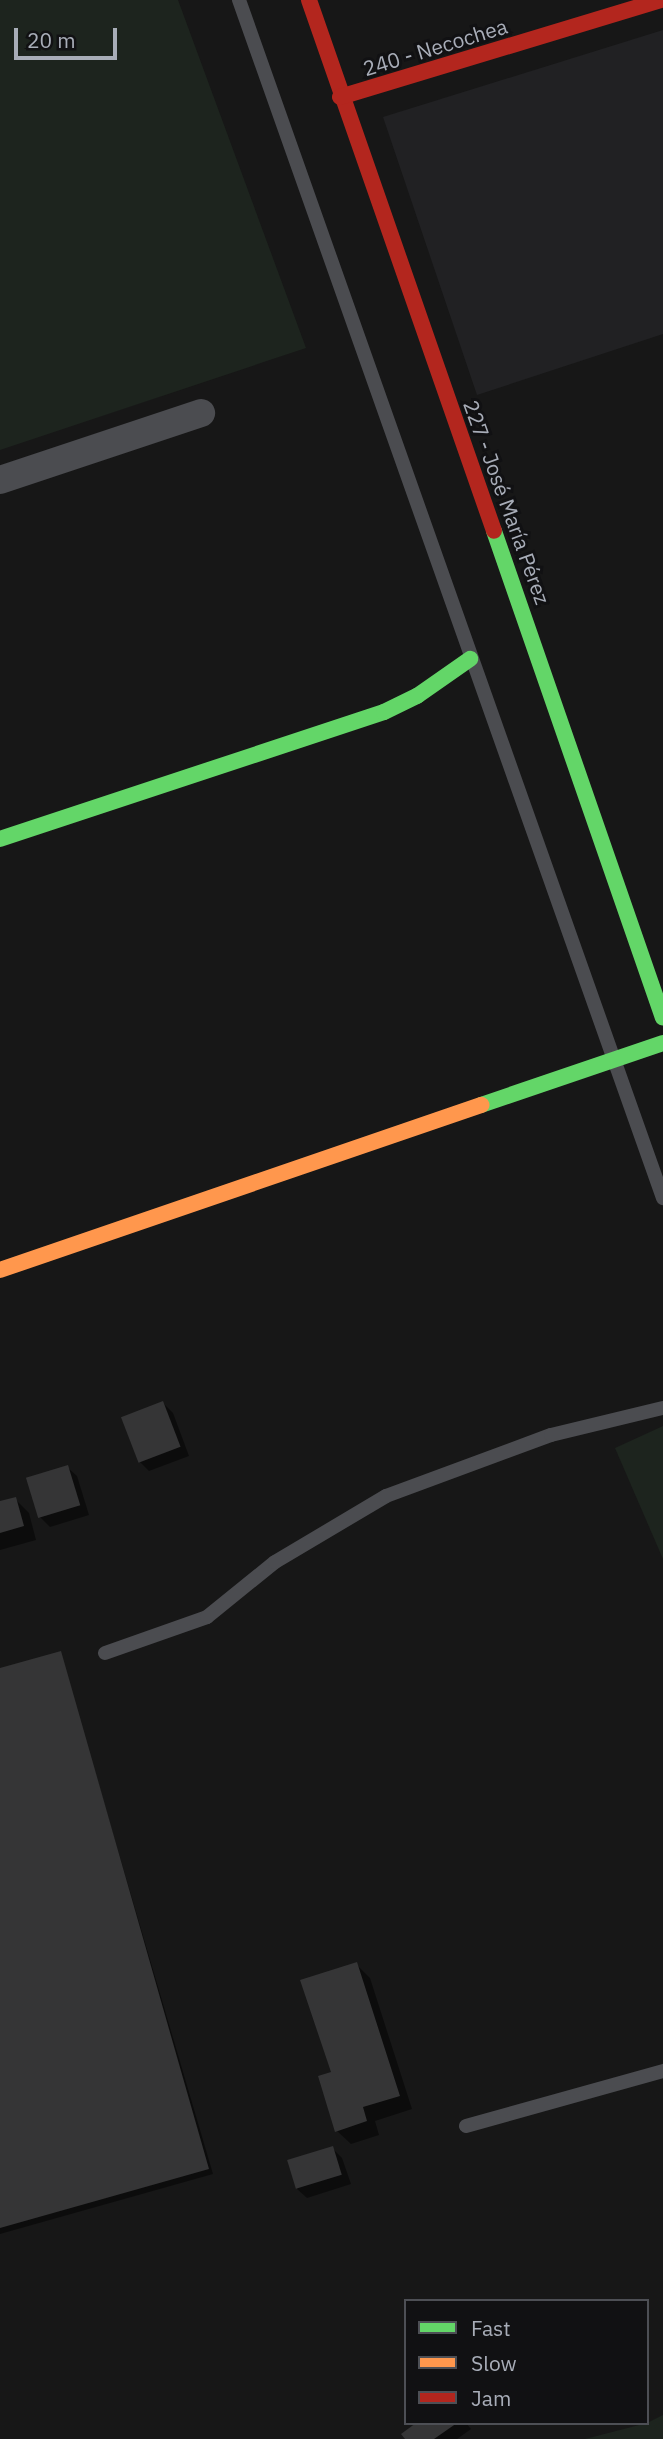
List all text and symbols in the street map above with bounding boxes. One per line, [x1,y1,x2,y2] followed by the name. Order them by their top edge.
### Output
[360,13,510,81] street label: 240 - Necochea
[18,14,121,58] scale bar
[27,26,76,54] text: 20 m
[458,397,556,607] street label: 227 - José María Pérez
[404,2299,649,2425] legend
[471,2314,511,2342] text: Fast
[471,2349,517,2377] text: Slow
[471,2384,511,2412] text: Jam

